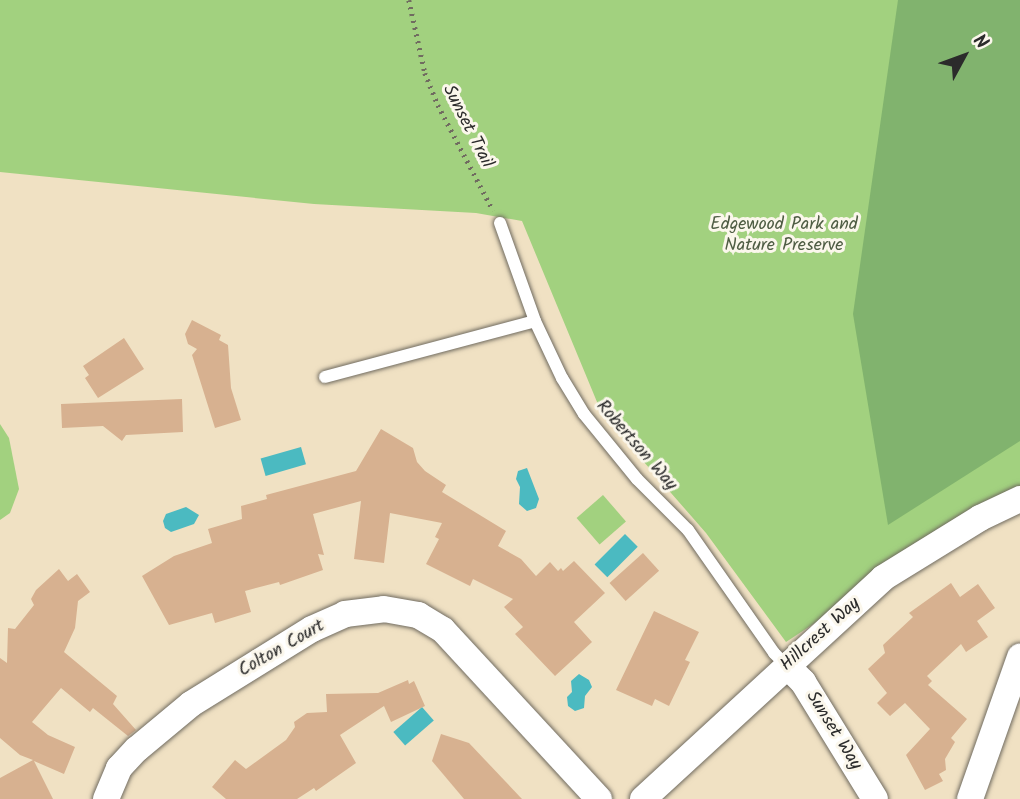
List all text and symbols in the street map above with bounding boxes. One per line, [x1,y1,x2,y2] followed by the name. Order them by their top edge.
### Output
[929,21,999,91] north arrow
[965,28,995,57] text: N
[437,82,497,172] street label: Sunset Trail
[710,215,858,258] park label: Edgewood Park and Nature Preserve
[591,396,681,496] street label: Robertson Way
[777,594,865,676] street label: Hillcrest Way
[235,616,329,682] street label: Colton Court
[800,688,866,774] street label: Sunset Way

